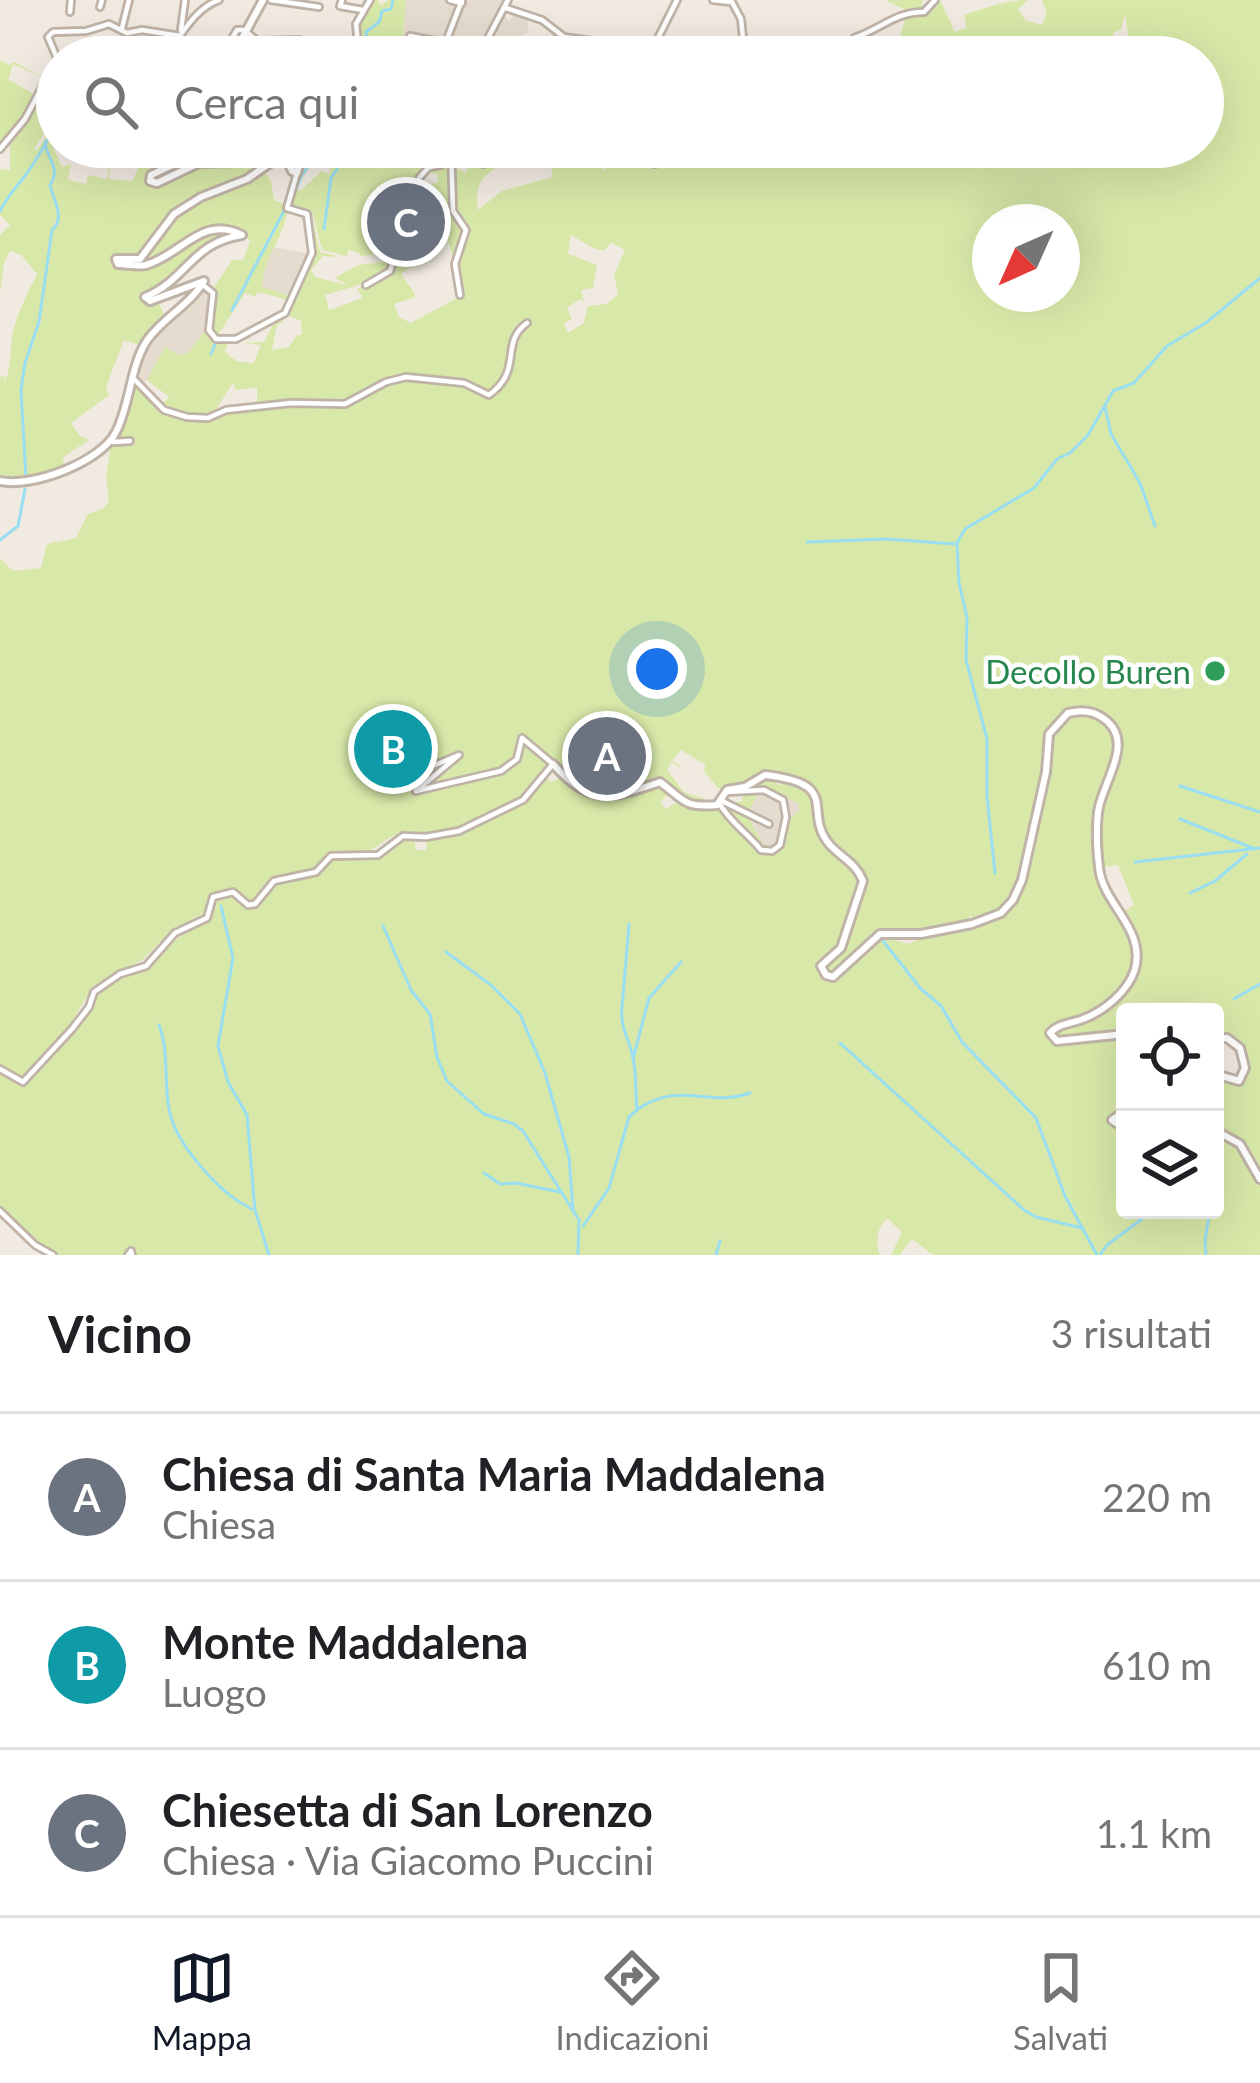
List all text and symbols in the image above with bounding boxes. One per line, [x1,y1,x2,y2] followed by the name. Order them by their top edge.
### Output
[36,36,1224,168] search box
[78,69,144,135] icon: search
[174,75,359,129] text: Cerca qui
[367,177,445,267] pin: C
[972,204,1080,312] north arrow
[627,639,687,699] your location
[985,651,1191,691] place label: Decollo Buren
[1202,658,1228,684] marker: Decollo Buren
[354,704,432,794] pin: B
[568,711,646,801] pin: A
[1116,1003,1224,1219] map controls
[1116,1003,1224,1111] button: locate
[1116,1111,1224,1219] button: layers
[48,1303,192,1364] text: Vicino
[1051,1310,1212,1356] text: 3 risultati
[162,1447,826,1501] text: Chiesa di Santa Maria Maddalena
[73,1474,101,1520] text: A
[1102,1474,1212,1520] text: 220 m
[162,1501,276,1547] text: Chiesa
[162,1615,528,1669] text: Monte Maddalena
[74,1642,100,1688] text: B
[1102,1642,1212,1688] text: 610 m
[162,1669,267,1715] text: Luogo
[162,1783,653,1837] text: Chiesetta di San Lorenzo
[74,1810,100,1856] text: C
[1096,1810,1212,1856] text: 1.1 km
[162,1837,654,1883] text: Chiesa · Via Giacomo Puccini
[152,1945,252,2057] tab: Mappa
[556,1945,709,2057] tab: Indicazioni
[1013,1945,1108,2057] tab: Salvati

